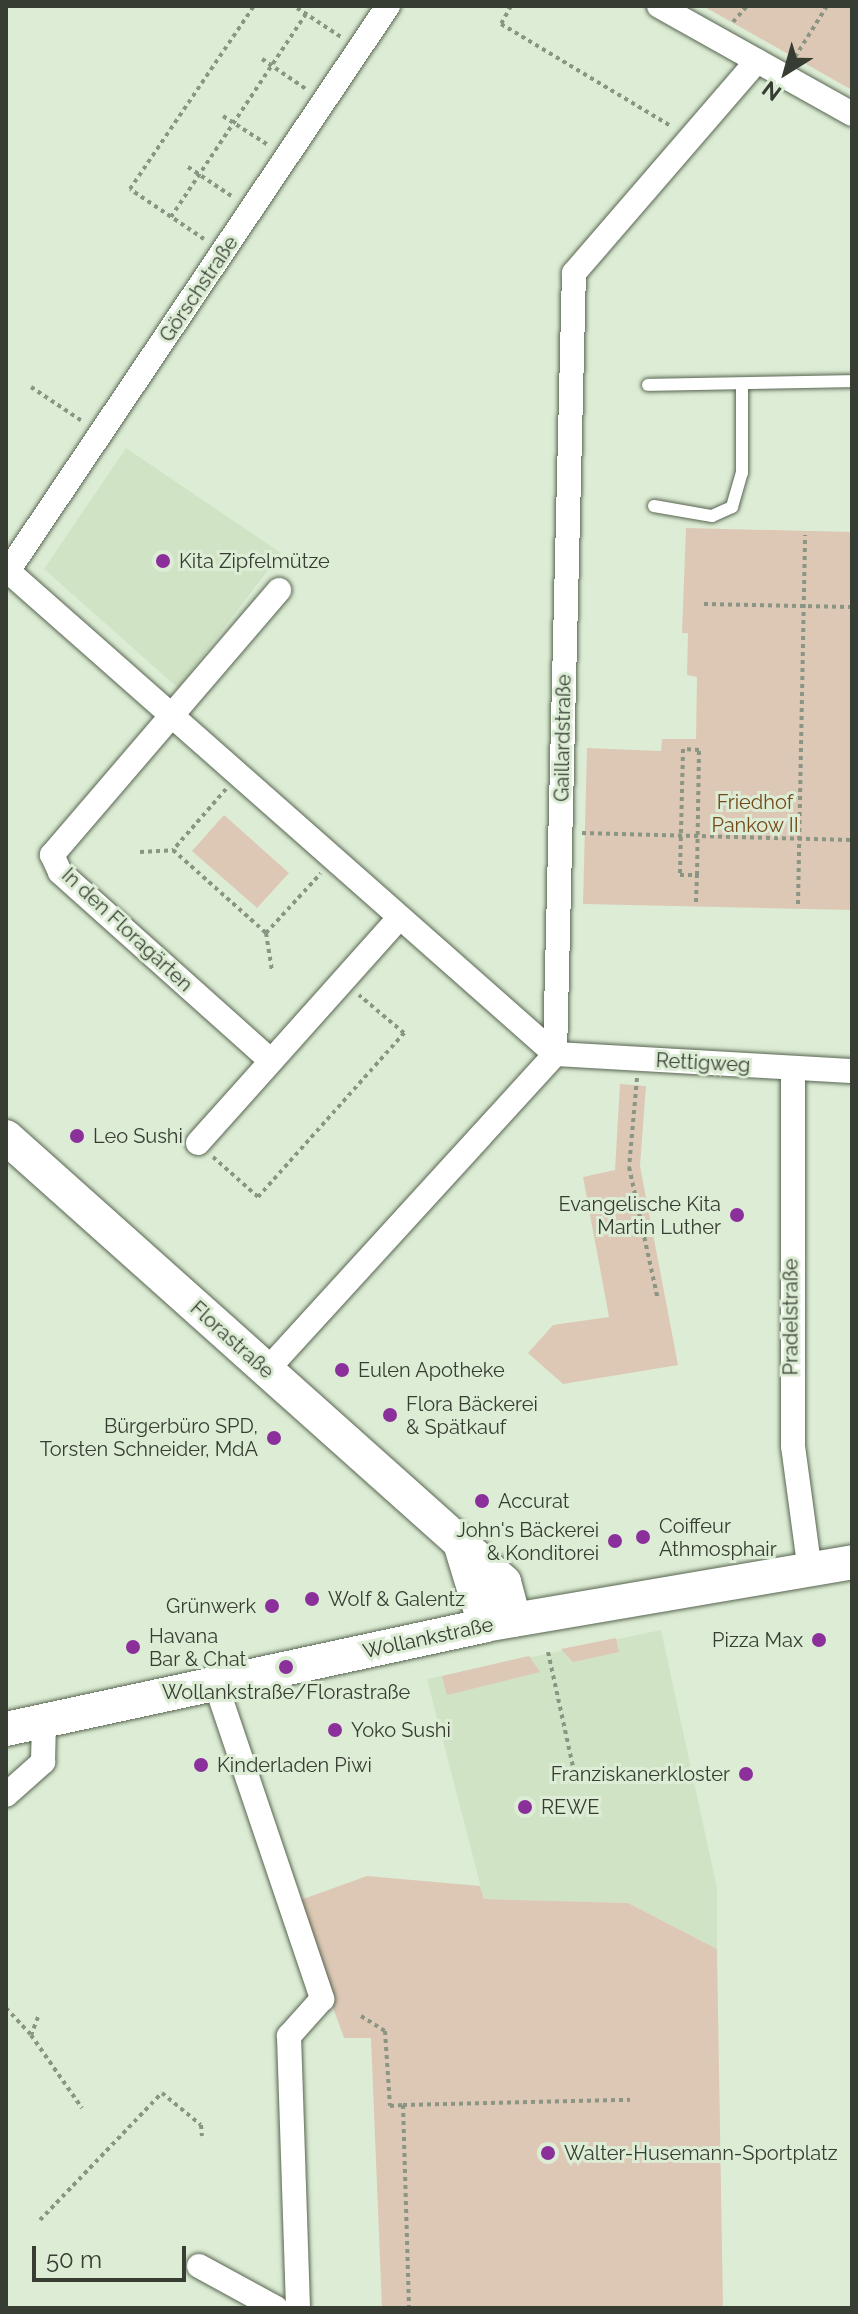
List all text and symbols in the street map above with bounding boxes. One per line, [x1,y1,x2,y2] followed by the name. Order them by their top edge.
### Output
[746,32,826,112] north arrow
[757,76,786,107] text: N
[155,231,243,347] street label: Görschstraße
[179,549,330,573] place label: Kita Zipfelmütze
[154,552,172,570] marker: Kita Zipfelmütze
[550,674,576,802] street label: Gaillardstraße
[711,790,799,837] park label: Friedhof Pankow II
[57,863,197,997] street label: In den Floragärten
[655,1049,751,1077] street label: Rettigweg
[93,1124,183,1148] place label: Leo Sushi
[68,1127,86,1145] marker: Leo Sushi
[558,1192,721,1239] place label: Evangelische Kita Martin Luther
[728,1206,746,1224] marker: Evangelische Kita Martin Luther
[779,1259,803,1375] street label: Pradelstraße
[185,1296,279,1384] street label: Florastraße
[358,1358,505,1382] place label: Eulen Apotheke
[333,1361,351,1379] marker: Eulen Apotheke
[406,1392,538,1439] place label: Flora Bäckerei & Spätkauf
[381,1406,399,1424] marker: Flora Bäckerei & Spätkauf
[40,1414,258,1461] place label: Bürgerbüro SPD, Torsten Schneider, MdA
[265,1429,283,1447] marker: Bürgerbüro SPD, Torsten Schneider, MdA
[498,1489,569,1513] place label: Accurat
[473,1492,491,1510] marker: Accurat
[659,1514,777,1561] place label: Coiffeur Athmosphair
[456,1518,599,1565] place label: John's Bäckerei & Konditorei
[634,1528,652,1546] marker: Coiffeur Athmosphair
[606,1532,624,1550] marker: John's Bäckerei & Konditorei
[328,1587,466,1611] place label: Wolf & Galentz
[303,1590,321,1608] marker: Wolf & Galentz
[166,1594,256,1618] place label: Grünwerk
[263,1597,281,1615] marker: Grünwerk
[361,1612,495,1664] street label: Wollankstraße
[149,1624,247,1671] place label: Havana Bar & Chat
[712,1628,803,1652] place label: Pizza Max
[810,1631,828,1649] marker: Pizza Max
[124,1638,142,1656] marker: Havana Bar & Chat
[277,1658,295,1676] marker: Wollankstraße/Florastraße
[162,1680,410,1704] place label: Wollankstraße/Florastraße
[351,1718,451,1742] place label: Yoko Sushi
[326,1721,344,1739] marker: Yoko Sushi
[217,1753,372,1777] place label: Kinderladen Piwi
[192,1756,210,1774] marker: Kinderladen Piwi
[551,1762,730,1786] place label: Franziskanerkloster
[737,1765,755,1783] marker: Franziskanerkloster
[541,1795,599,1819] place label: REWE
[516,1798,534,1816] marker: REWE
[564,2141,838,2165] place label: Walter-Husemann-Sportplatz
[539,2144,557,2162] marker: Walter-Husemann-Sportplatz
[36,2230,190,2280] scale bar
[46,2245,102,2274] text: 50 m

